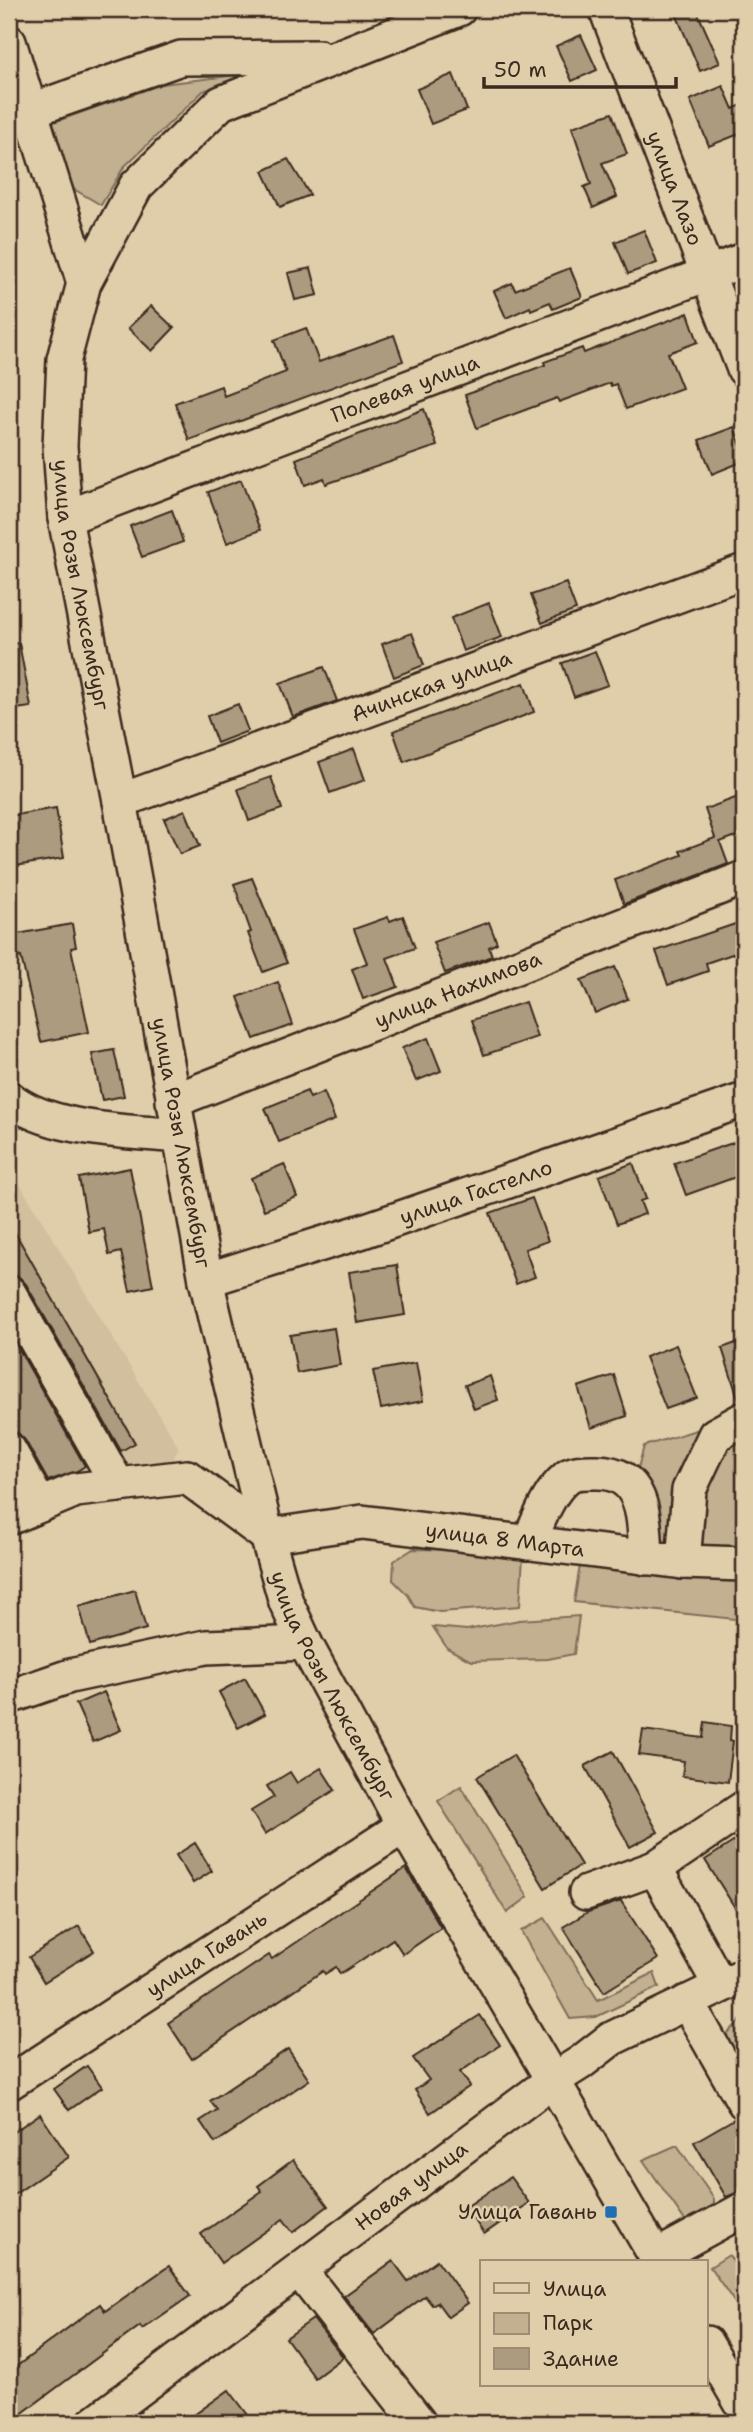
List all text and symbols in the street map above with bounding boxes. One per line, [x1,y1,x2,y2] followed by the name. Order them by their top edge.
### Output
[484,46,676,90] scale bar
[494,56,547,84] text: 50 m
[640,127,709,250] street label: улица Лазо
[327,348,483,430] street label: Полевая улица
[47,459,116,713] street label: улица Розы Люксембург
[348,644,515,728] street label: Ачинская улица
[371,945,545,1035] street label: улица Нахимова
[145,1015,218,1271] street label: улица Розы Люксембург
[396,1153,556,1231] street label: улица Гастелло
[424,1516,586,1564] street label: улица 8 Марта
[264,1568,402,1806] street label: улица Розы Люксембург
[141,1905,273,2004] street label: улица Гавань
[349,2135,473,2237] street label: Новая улица
[458,2198,597,2226] place label: Улица Гавань
[603,2204,619,2220] marker: Улица Гавань
[480,2260,708,2386] legend
[543,2275,606,2303] text: Улица
[543,2309,593,2337] text: Парк
[543,2345,619,2373] text: Здание

